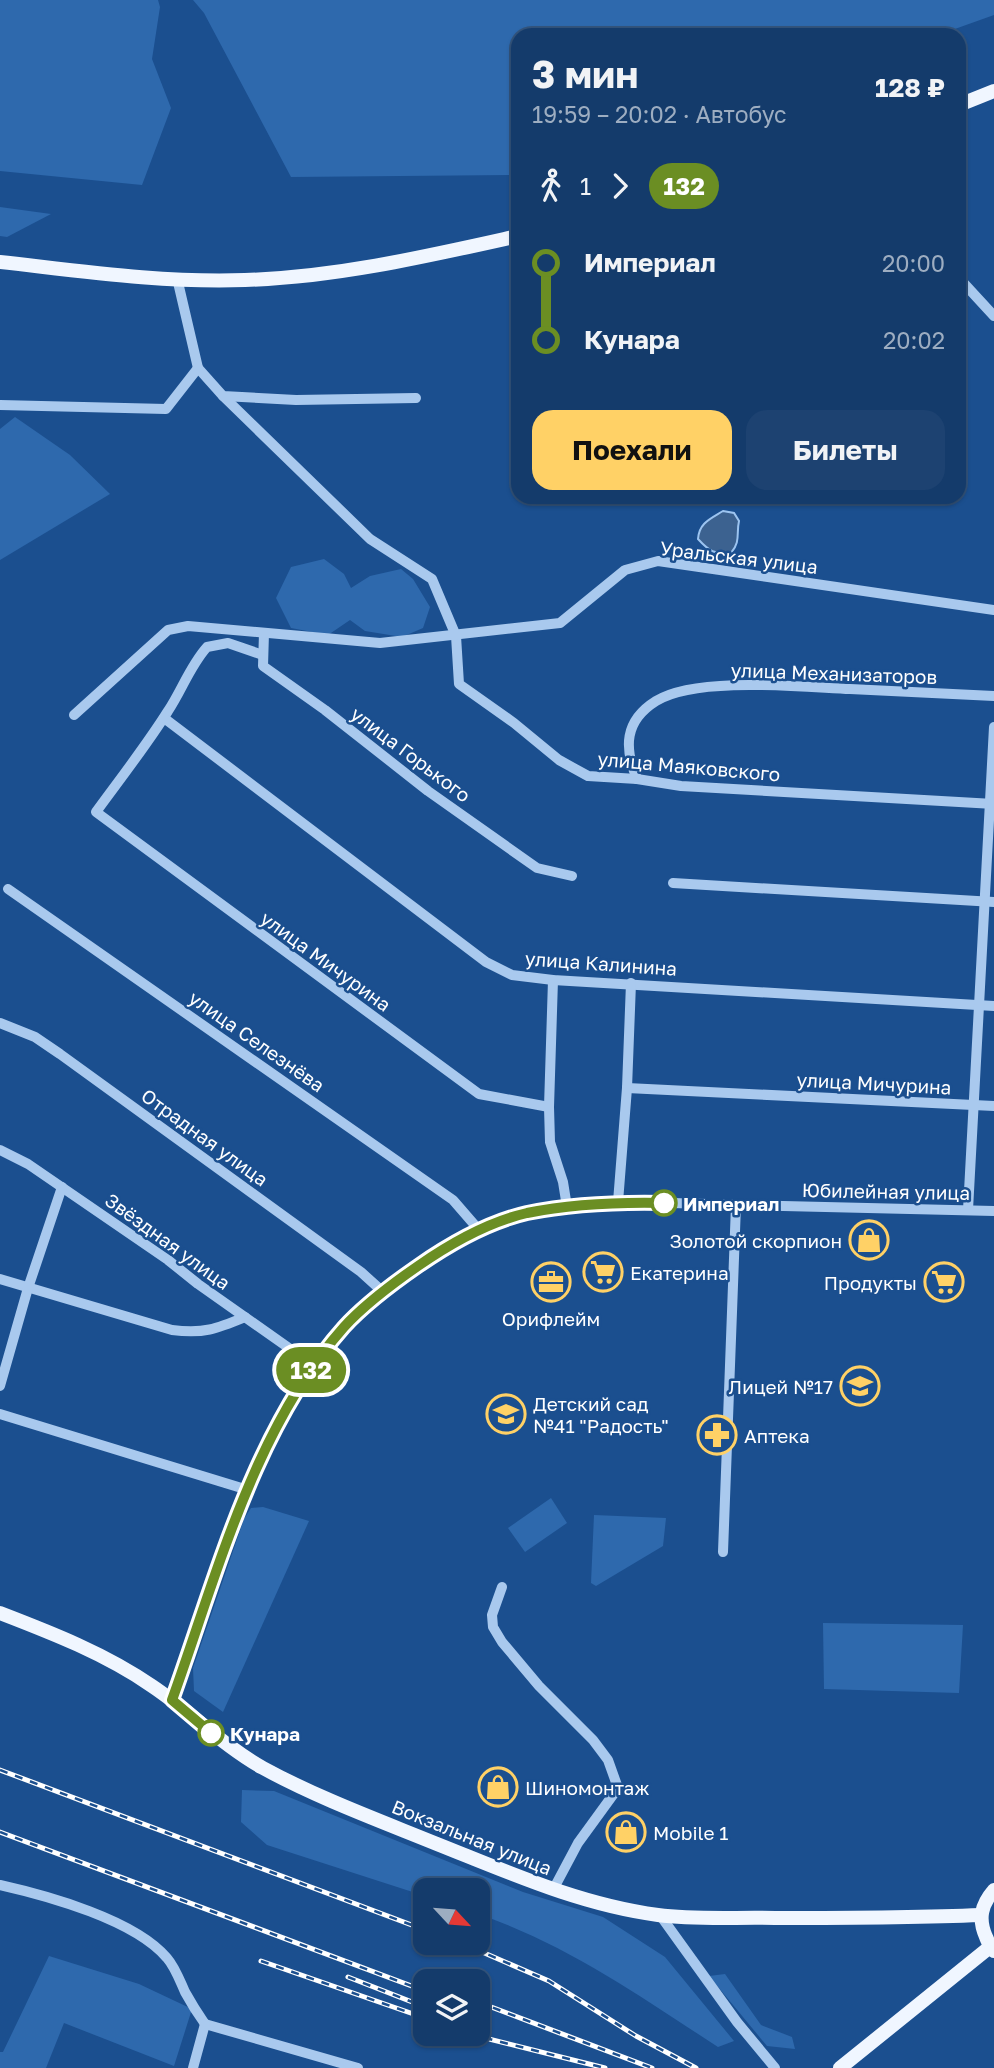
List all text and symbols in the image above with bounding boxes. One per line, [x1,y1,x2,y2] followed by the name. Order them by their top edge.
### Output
[532,51,638,96] text: 3 мин
[875,72,945,103] text: 128 ₽
[532,100,787,128] text: 19:59 – 20:02 · Автобус
[532,167,570,205] icon: walk
[601,167,639,205] icon: forward
[663,171,705,200] text: 132
[580,172,591,200] text: 1
[584,247,716,278] text: Империал
[882,249,945,277] text: 20:00
[584,324,680,355] text: Кунара
[883,326,945,354] text: 20:02
[532,410,732,490] button: Поехали
[746,410,945,490] button: Билеты
[659,536,819,578] street label: Уральская улица
[730,658,938,688] street label: улица Механизаторов
[347,702,475,806] street label: улица Горького
[597,747,781,785] street label: улица Маяковского
[256,906,396,1016] street label: улица Мичурина
[524,946,678,980] street label: улица Калинина
[185,986,329,1096] street label: улица Селезнёва
[796,1067,952,1099] street label: улица Мичурина
[137,1083,273,1191] street label: Отрадная улица
[802,1178,970,1204] street label: Юбилейная улица
[101,1188,235,1294] street label: Звёздная улица
[651,1190,677,1216] marker: Империал
[683,1192,779,1215] place label: Империал
[848,1219,890,1261] shop icon: Золотой скорпион
[669,1229,842,1252] place label: Золотой скорпион
[582,1251,624,1293] supermarket icon: Екатерина
[530,1261,572,1303] office icon: Орифлейм
[630,1261,729,1284] place label: Екатерина
[923,1261,965,1303] supermarket icon: Продукты
[824,1271,917,1294] place label: Продукты
[502,1307,600,1330] place label: Орифлейм
[271,1347,351,1393] line badge: 132
[290,1355,332,1384] text: 132
[839,1365,881,1407] school or university icon: Лицей №17
[729,1375,833,1398] place label: Лицей №17
[533,1392,669,1437] place label: Детский сад №41 "Радость"
[485,1393,527,1435] school or university icon: Детский сад №41 "Радость"
[696,1414,738,1456] pharmacy icon: Аптека
[744,1424,810,1447] place label: Аптека
[198,1720,224,1746] marker: Кунара
[230,1722,300,1745] place label: Кунара
[477,1766,519,1808] shop icon: Шиномонтаж
[525,1776,650,1799] place label: Шиномонтаж
[389,1794,555,1880] street label: Вокзальная улица
[605,1811,647,1853] shop icon: Mobile 1
[653,1821,728,1844] place label: Mobile 1
[413,1878,490,1955] north arrow
[413,1878,490,2046] map controls
[413,1969,490,2046] button: layers

